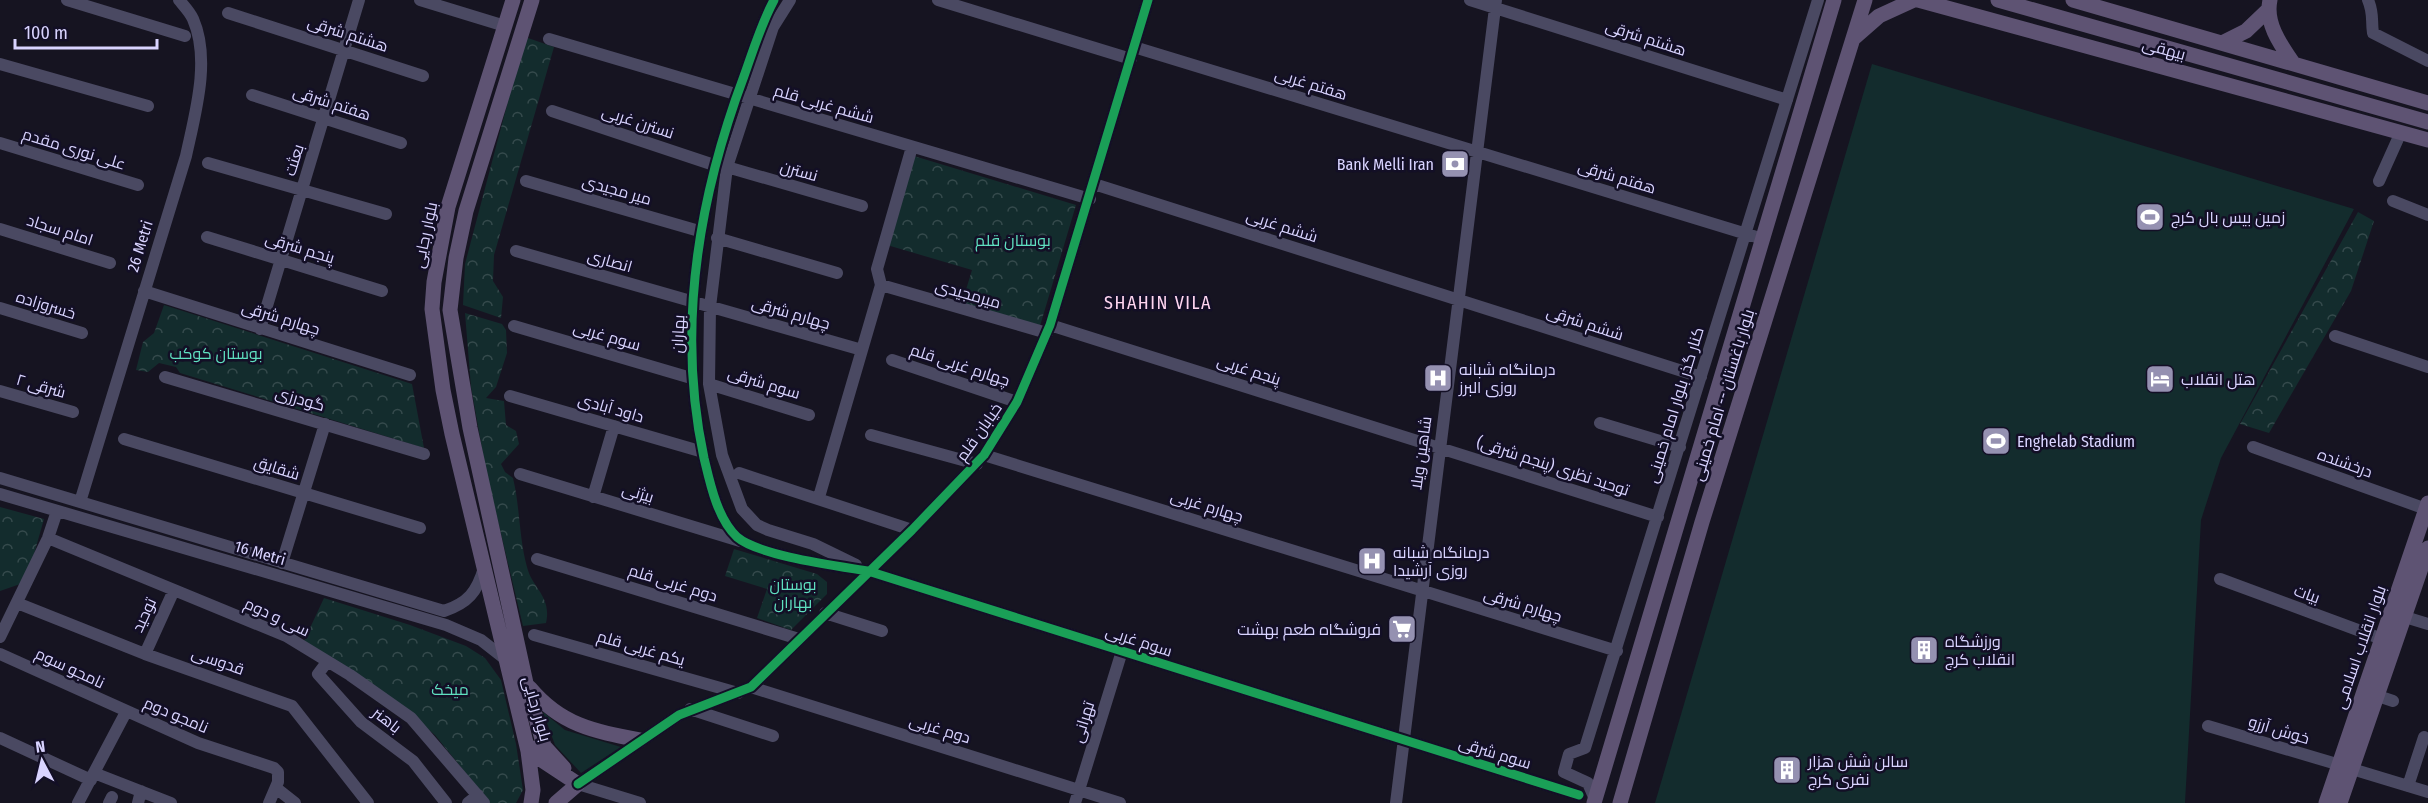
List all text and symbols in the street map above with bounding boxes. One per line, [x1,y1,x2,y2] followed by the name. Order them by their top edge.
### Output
[15,12,158,50] scale bar
[305,12,391,58] street label: هشتم شرقی
[1603,16,1689,62] street label: هشتم شرقی
[24,22,68,44] text: 100 m
[2140,34,2188,65] street label: بیهقی
[1272,64,1349,106] street label: هفتم غربی
[771,81,876,129] street label: ششم غربی قلم
[290,82,373,126] street label: هفتم شرقی
[599,101,676,144] street label: نسترن غربی
[19,124,128,176] street label: علی نوری مقدم
[280,142,308,178] street label: بعثت
[1439,148,1471,180] bank icon: Bank Melli Iran
[1337,155,1434,174] place label: Bank Melli Iran
[1575,156,1658,200] street label: هفتم شرقی
[778,157,820,186] street label: نسترن
[580,171,654,210] street label: میر مجیدی
[409,200,442,270] street label: بلوار رجایی
[2134,201,2166,233] sports icon: زمین بیس بال کرج
[1243,206,1320,248] street label: ششم غربی
[2171,208,2285,229] place label: زمین بیس بال کرج
[24,210,95,252] street label: امام سجاد
[123,218,157,274] street label: 26 Metri
[263,228,338,270] street label: پنجم شرقی
[975,231,1051,252] park label: بوستان قلم
[585,246,634,277] street label: انصاری
[933,276,1003,313] street label: میرمجیدی
[14,287,78,323] street label: خسروزاده
[1104,292,1212,314] district label: SHAHIN VILA
[749,293,832,335] street label: چهارم شرقی
[239,297,322,341] street label: چهارم شرقی
[1544,302,1626,346] street label: ششم شرقی
[1688,307,1760,484] street label: بلوار باغستان -- امام خمینی
[667,314,689,354] street label: بهاران
[571,317,643,357] street label: سوم غربی
[1642,325,1710,486] street label: کنار گذر بلوار امام خمینی
[907,340,1012,392] street label: چهارم غربی قلم
[170,344,262,364] park label: بوستان کوکب
[1214,351,1284,391] street label: پنجم غربی
[1458,360,1556,398] place label: درمانگاه شبانه روزی البرز
[1422,362,1454,394] hospital icon: درمانگاه شبانه روزی البرز
[725,363,802,405] street label: سوم شرقی
[2144,363,2176,395] hotel icon: هتل انقلاب
[14,370,68,403] street label: ۲ شرقی
[2181,370,2256,390] place label: هتل انقلاب
[273,383,327,416] street label: گودرزی
[576,390,646,427] street label: داود آبادی
[952,399,1008,466] street label: خیابان قلم
[1406,415,1437,491] street label: شاهین ویلا
[1980,425,2012,457] sports icon: Enghelab Stadium
[1474,432,1632,502] street label: توحید نظری (پنجم شرقی)
[2017,432,2135,451] place label: Enghelab Stadium
[2315,444,2375,482] street label: درخشنده
[252,452,302,485] street label: شقایق
[620,479,656,508] street label: بیژنی
[1168,486,1246,528] street label: چهارم غربی
[232,537,288,569] street label: 16 Metri
[1393,543,1490,581] place label: درمانگاه شبانه روزی آرشیدا
[1356,545,1388,577] hospital icon: درمانگاه شبانه روزی آرشیدا
[626,560,720,607] street label: دوم غربی قلم
[770,575,816,613] park label: بوستان بهاران
[2291,581,2323,607] street label: بیات
[2330,583,2391,712] street label: بلوار انقلاب اسلامی
[1481,584,1564,628] street label: چهارم شرقی
[128,594,160,635] street label: توحید
[240,594,313,642] street label: سی و دوم
[1386,613,1418,645] supermarket icon: فروشگاه طعم بهشت
[1237,620,1381,641] place label: فروشگاه طعم بهشت
[1103,621,1175,663] street label: سوم غربی
[594,626,688,672] street label: یکم غربی قلم
[1945,632,2015,671] place label: ورزشگاه انقلاب کرج
[1908,634,1940,666] building icon: ورزشگاه انقلاب کرج
[189,643,247,680] street label: قدوسی
[31,644,108,694] street label: نامجو سوم
[518,674,555,744] street label: بلوار رجایی
[431,680,469,699] park label: میخک
[140,693,211,739] street label: نامجو دوم
[1068,698,1099,745] street label: تهرانی
[368,702,405,737] street label: باهنر
[907,711,973,749] street label: دوم غربی
[2246,712,2312,749] street label: خوش آرزو
[12,731,72,791] north arrow
[1456,733,1533,775] street label: سوم شرقی
[34,737,46,757] text: N
[1807,752,1908,791] place label: سالن شش هزار نفری کرج
[1771,754,1803,786] building icon: سالن شش هزار نفری کرج

